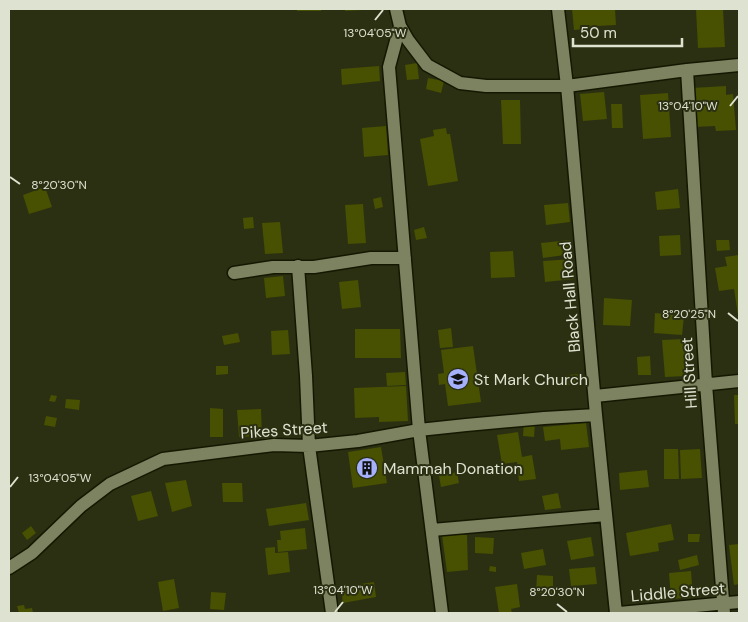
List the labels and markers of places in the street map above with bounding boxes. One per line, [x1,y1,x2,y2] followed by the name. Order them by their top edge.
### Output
[446,367,470,391] school or university icon: St Mark Church
[474,369,588,390] place label: St Mark Church
[355,456,379,480] building icon: Mammah Donation
[383,458,523,479] place label: Mammah Donation

